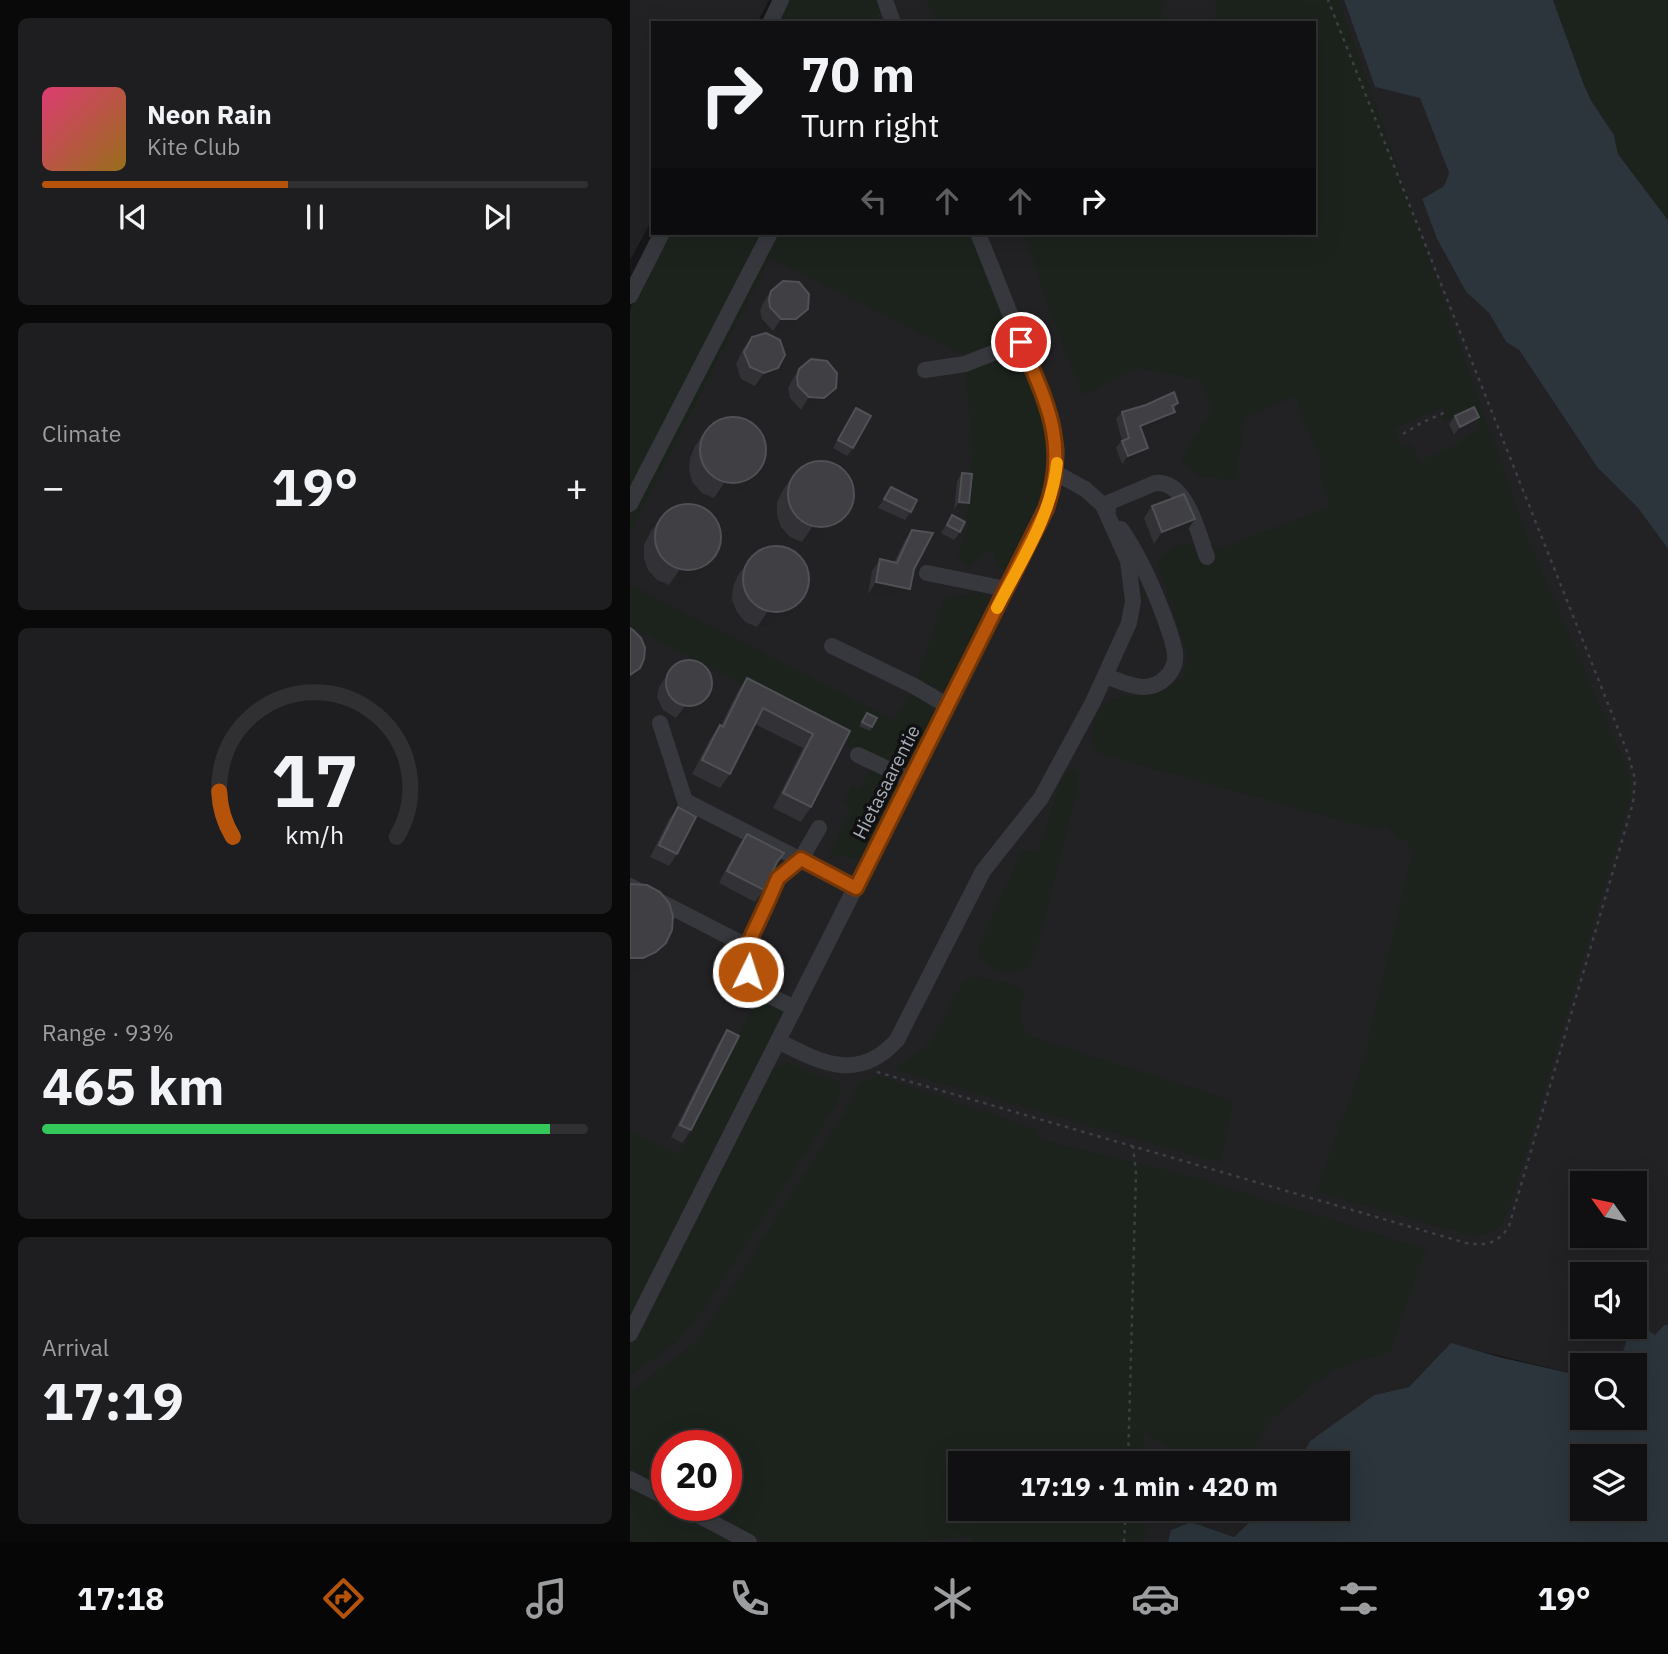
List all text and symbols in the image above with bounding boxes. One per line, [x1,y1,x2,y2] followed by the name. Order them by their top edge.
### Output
[801,42,915,105] text: 70 m
[686,49,777,140] icon: right
[147,97,272,131] text: Neon Rain
[801,104,939,146] text: Turn right
[147,131,240,161] text: Kite Club
[855,182,893,220] icon: left
[928,182,966,220] icon: ahead
[1001,182,1039,220] icon: ahead
[1074,182,1112,220] icon: right
[114,198,152,236] icon: previous
[296,198,334,236] icon: pause
[478,198,516,236] icon: next
[991,312,1051,372] pin
[1002,323,1040,361] icon: arrive
[42,418,121,448] text: Climate
[272,453,358,520] text: 19°
[42,462,65,511] text: −
[565,462,588,511] text: +
[847,721,925,843] street label: Hietasaarentie
[271,732,359,827] text: 17
[286,818,344,851] text: km/h
[711,935,785,1009] position arrow
[42,1017,174,1047] text: Range · 93%
[42,1052,224,1119] text: 465 km
[1570,1171,1647,1248] north arrow
[1570,1171,1647,1521] map controls
[1570,1262,1647,1339] button: sound
[42,1332,109,1362] text: Arrival
[1570,1353,1647,1430] button: search
[42,1367,184,1434] text: 17:19
[651,1430,742,1521] speed limit sign: 20
[1570,1444,1647,1521] button: layers
[1020,1469,1278,1503] text: 17:19 · 1 min · 420 m
[319,1574,368,1623] icon: directions
[522,1574,571,1623] icon: music
[725,1574,774,1623] icon: phone
[928,1574,977,1623] icon: climate
[1131,1574,1180,1623] icon: car
[1334,1574,1383,1623] icon: filters
[77,1577,164,1619] text: 17:18
[1537,1577,1591,1619] text: 19°

